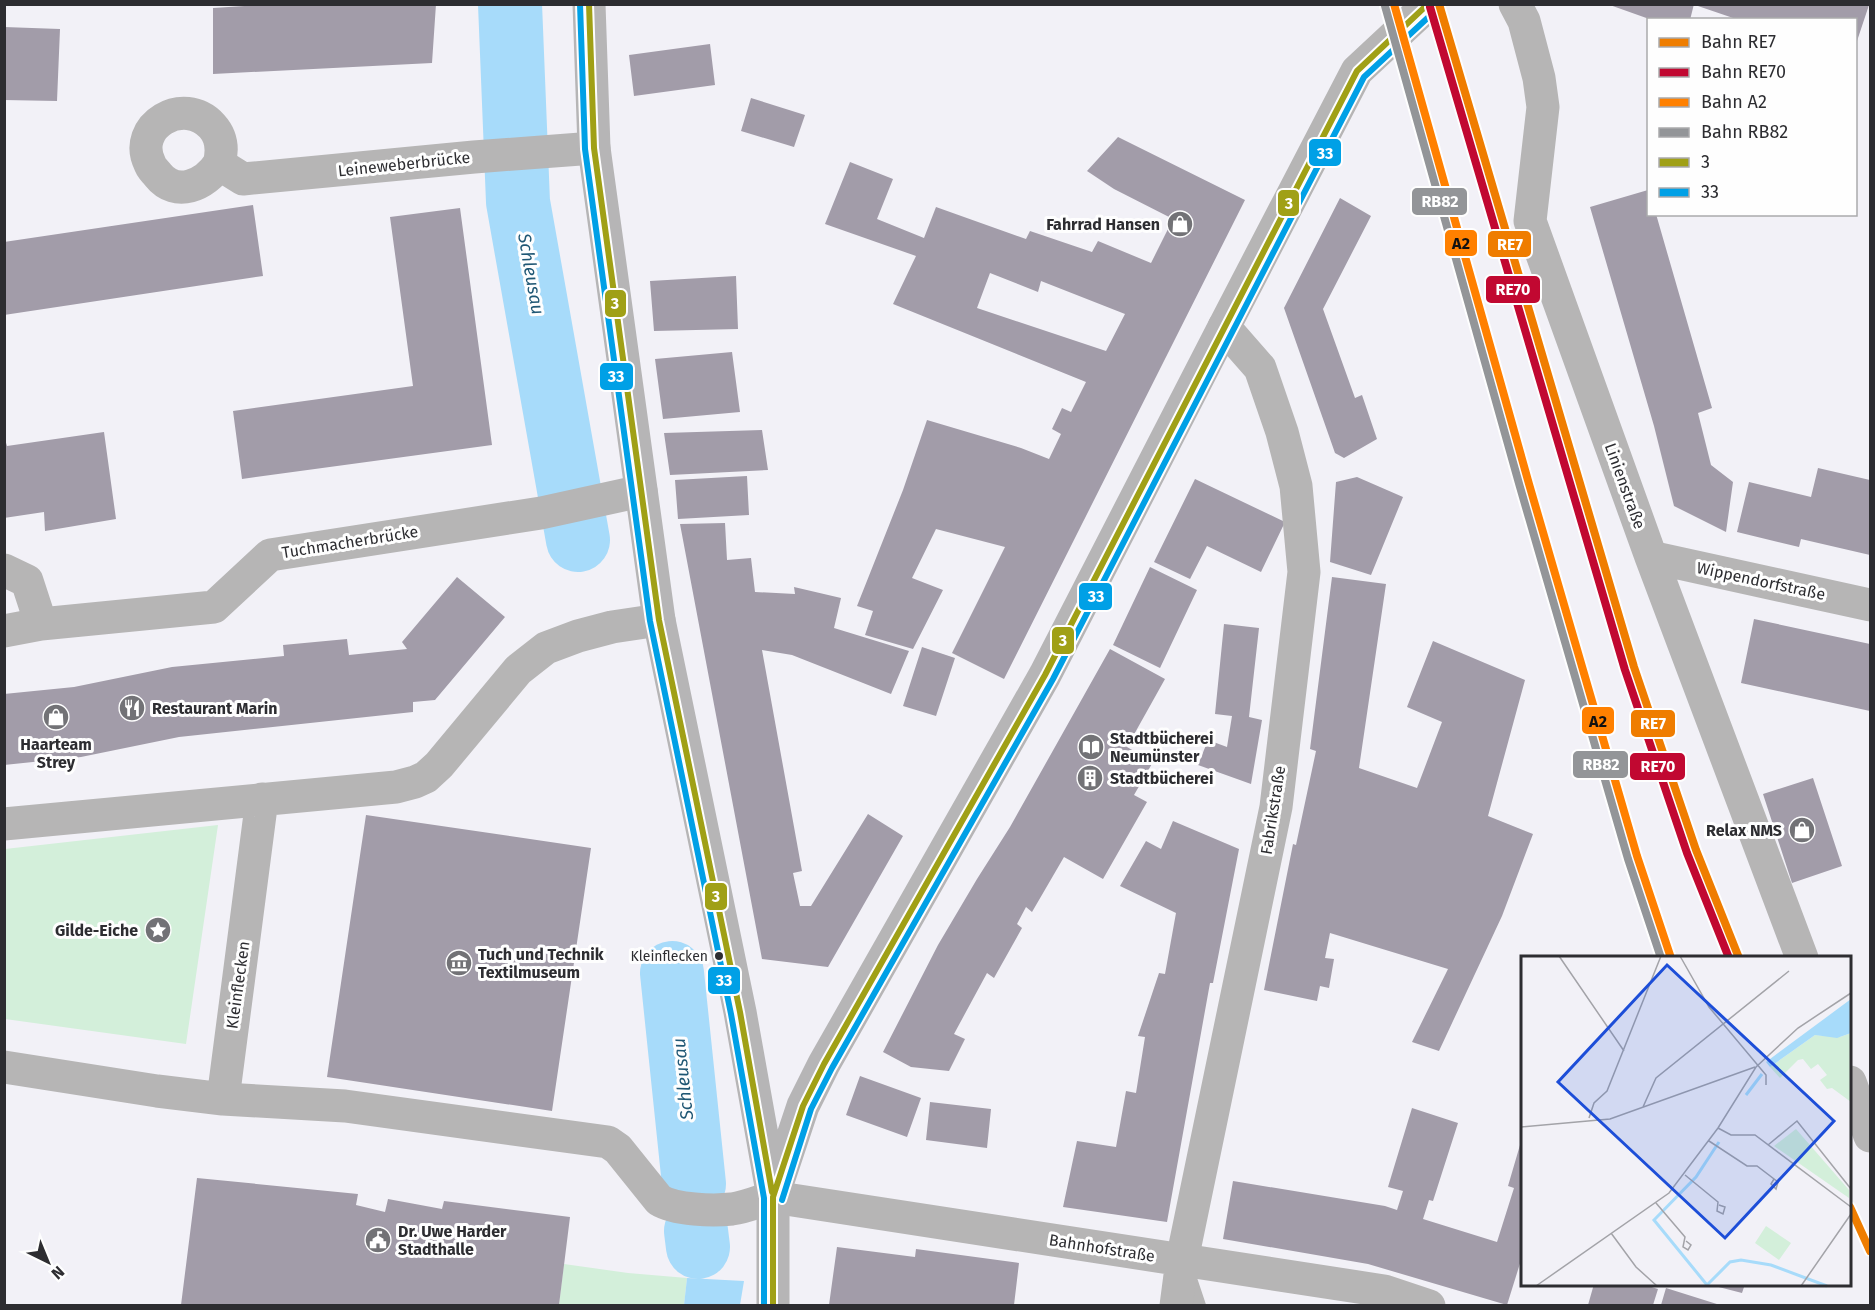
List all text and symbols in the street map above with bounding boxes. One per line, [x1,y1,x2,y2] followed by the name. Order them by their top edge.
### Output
[1647,18,1857,216] legend
[1701,31,1776,53] text: Bahn RE7
[1701,61,1786,83] text: Bahn RE70
[1701,91,1767,113] text: Bahn A2
[1701,121,1788,143] text: Bahn RB82
[1308,138,1342,167] line badge: 33
[1316,144,1333,163] text: 33
[337,148,471,180] street label: Leineweberbrücke
[1701,151,1710,173] text: 3
[1701,181,1719,203] text: 33
[1411,187,1468,216] line badge: RB82
[1277,189,1300,217] line badge: 3
[1421,192,1459,211] text: RB82
[1284,194,1293,213] text: 3
[1165,209,1195,239] shop icon: Fahrrad Hansen
[1046,215,1160,234] place label: Fahrrad Hansen
[1444,229,1478,257] line badge: A2
[1487,230,1532,258] line badge: RE7
[513,231,549,316] water label: Schleusau
[1451,234,1470,253] text: A2
[1497,235,1523,254] text: RE7
[1485,275,1541,304] line badge: RE70
[1496,280,1530,299] text: RE70
[604,289,627,318] line badge: 3
[610,294,619,313] text: 3
[599,362,634,391] line badge: 33
[607,367,624,386] text: 33
[1601,440,1649,532] street label: Linienstraße
[281,522,419,562] street label: Tuchmacherbrücke
[1695,558,1827,604] street label: Wippendorfstraße
[1078,582,1113,611] line badge: 33
[1087,587,1104,606] text: 33
[1051,626,1075,655] line badge: 3
[1058,631,1067,650] text: 3
[117,693,147,723] restaurant icon: Restaurant Marin
[152,699,277,718] place label: Restaurant Marin
[41,702,71,732] shop icon: Haarteam Strey
[1581,706,1615,735] line badge: A2
[1630,709,1676,738] line badge: RE7
[1588,712,1607,731] text: A2
[1640,714,1666,733] text: RE7
[1110,729,1213,766] place label: Stadtbücherei Neumünster
[1076,732,1106,762] library icon: Stadtbücherei Neumünster
[20,735,92,772] place label: Haarteam Strey
[1572,750,1629,779] line badge: RB82
[1629,752,1686,781] line badge: RE70
[1582,755,1620,774] text: RB82
[1641,757,1675,776] text: RE70
[1075,763,1105,793] building icon: Stadtbücherei
[1257,764,1289,856] street label: Fabrikstraße
[1110,769,1213,788] place label: Stadtbücherei
[1787,815,1817,845] shop icon: Relax NMS
[1706,821,1782,840] place label: Relax NMS
[704,882,728,911] line badge: 3
[711,887,720,906] text: 3
[143,915,173,945] place icon: Gilde-Eiche
[55,921,138,940] place label: Gilde-Eiche
[222,940,254,1030] street label: Kleinflecken
[478,945,604,982] place label: Tuch und Technik Textilmuseum
[444,948,474,978] museum icon: Tuch und Technik Textilmuseum
[631,948,708,965] place label: Kleinflecken
[713,950,725,962] marker: Kleinflecken
[1521,956,1851,1286] inset map
[707,966,741,995] line badge: 33
[715,971,732,990] text: 33
[668,1037,698,1122] water label: Schleusau
[398,1222,507,1259] place label: Dr. Uwe Harder Stadthalle
[363,1225,393,1255] public building icon: Dr. Uwe Harder Stadthalle
[1048,1230,1156,1266] street label: Bahnhofstraße
[18,1232,78,1292] north arrow
[48,1262,68,1283] text: N

